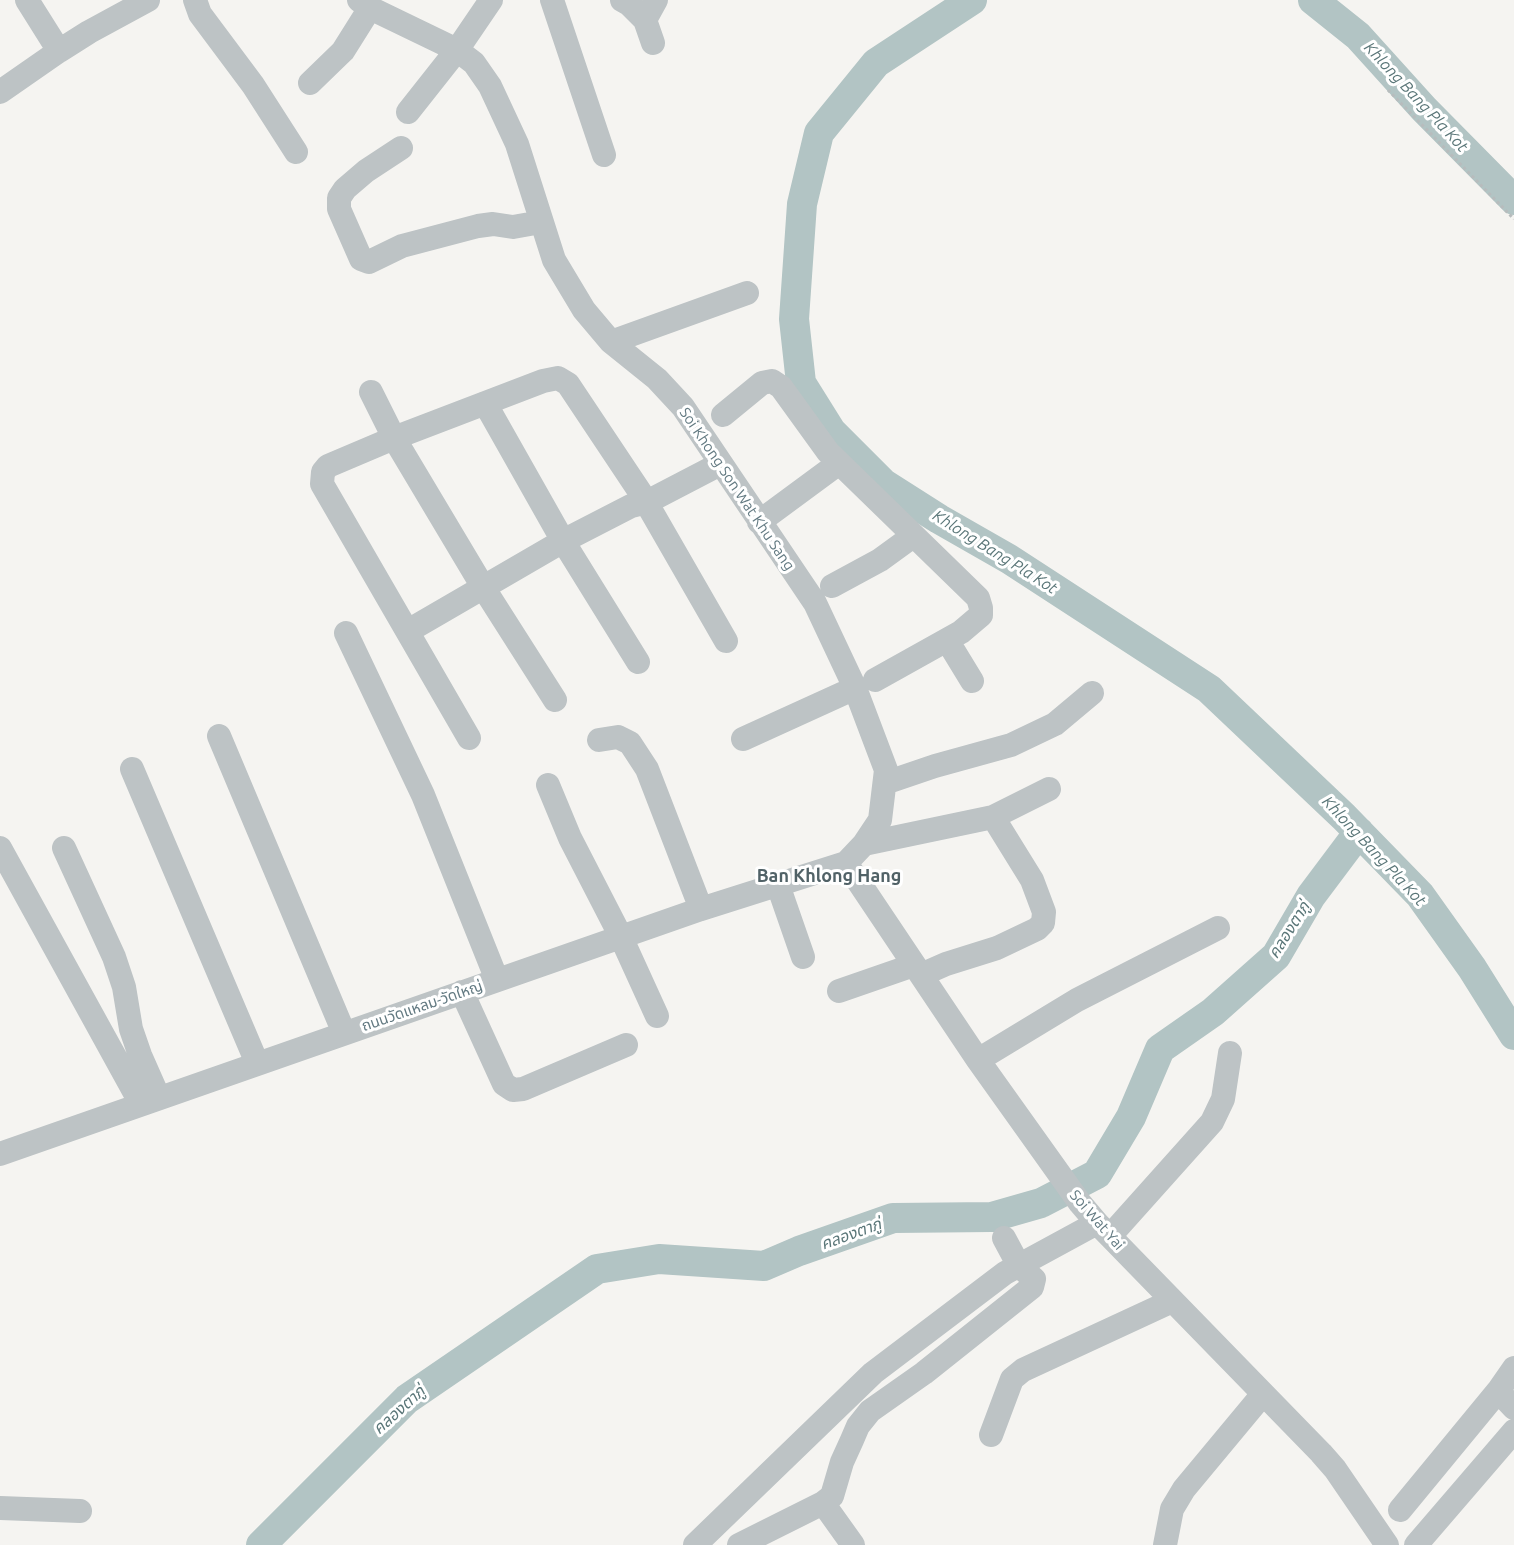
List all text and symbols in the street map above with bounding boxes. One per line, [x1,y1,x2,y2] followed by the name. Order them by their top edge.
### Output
[1360,38,1472,156] water label: Khlong Bang Pla Kot
[676,404,798,574] street label: Soi Khong Son Wat Khu Sang
[929,506,1061,598] water label: Khlong Bang Pla Kot
[1318,792,1430,910] water label: Khlong Bang Pla Kot
[757,865,901,887] district label: Ban Khlong Hang
[1264,898,1314,962] water label: คลองตาภู่
[359,977,485,1035] street label: ถนนวัดแหลม-วัดใหญ่
[1066,1186,1128,1254] street label: Soi Wat Yai
[818,1214,884,1254] water label: คลองตาภู่
[369,1382,429,1438] water label: คลองตาภู่

